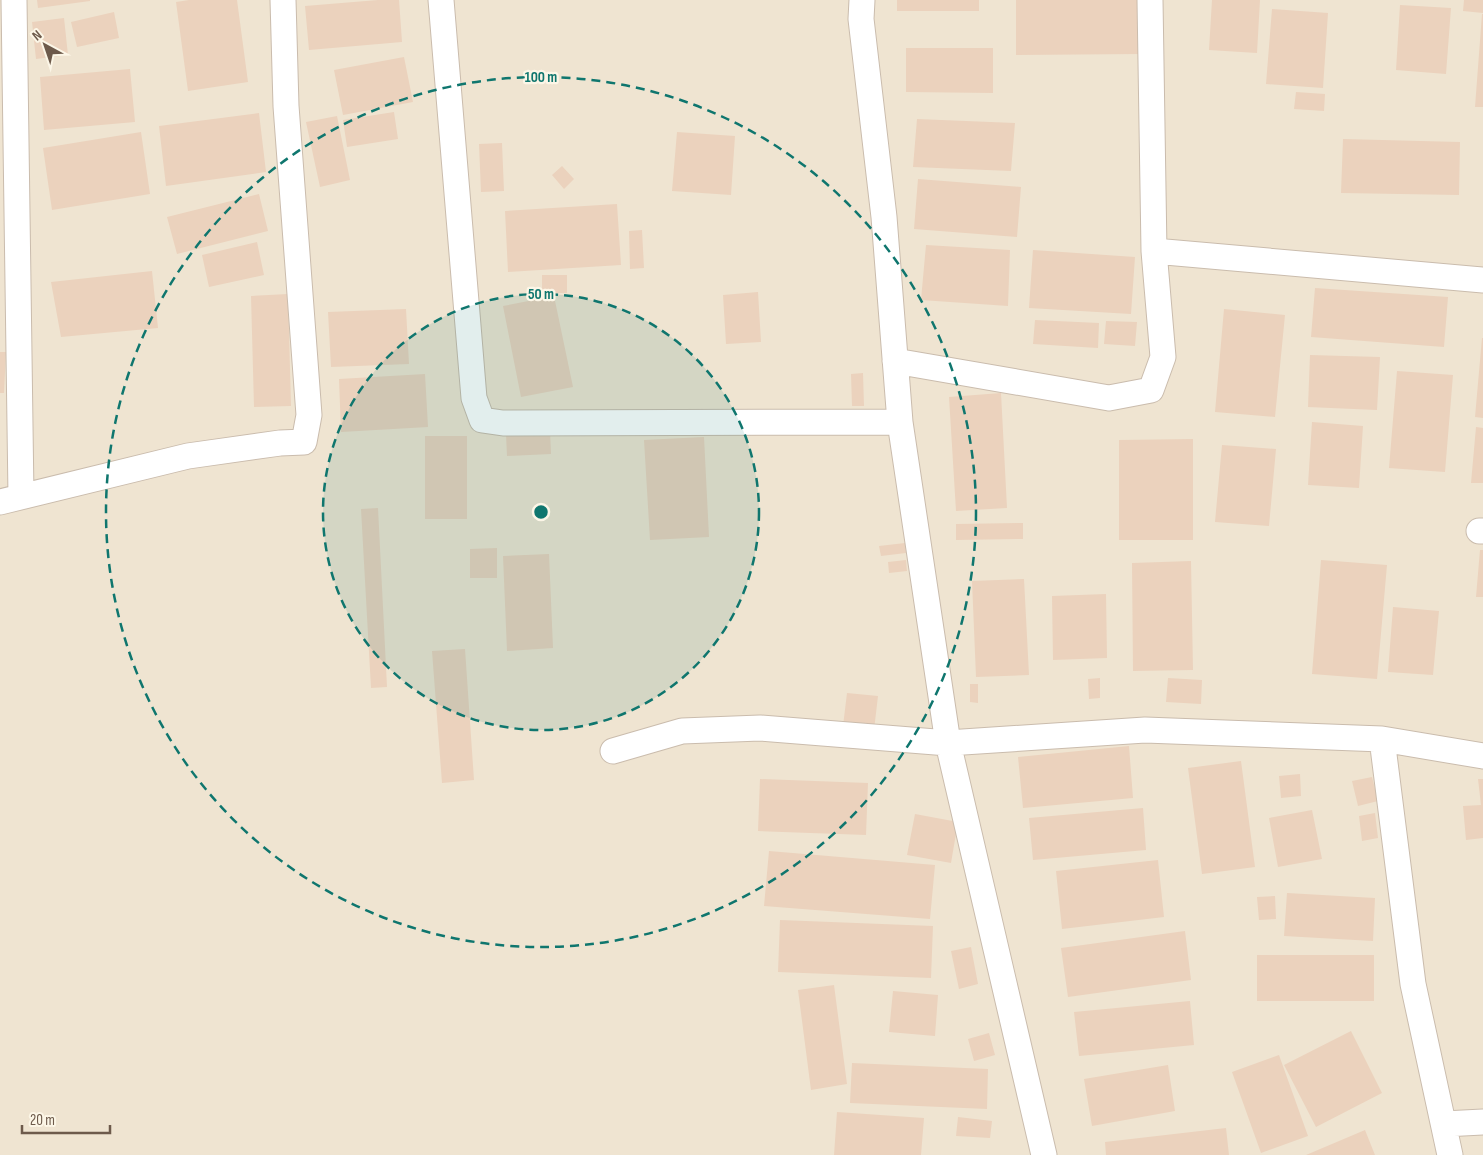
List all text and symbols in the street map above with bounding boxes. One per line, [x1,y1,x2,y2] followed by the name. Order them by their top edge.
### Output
[20,20,70,70] north arrow
[29,27,45,44] text: N
[525,68,557,87] text: 100 m
[528,285,554,304] text: 50 m
[532,503,550,521] centre of rings
[22,1102,110,1134] scale bar
[30,1111,55,1130] text: 20 m

